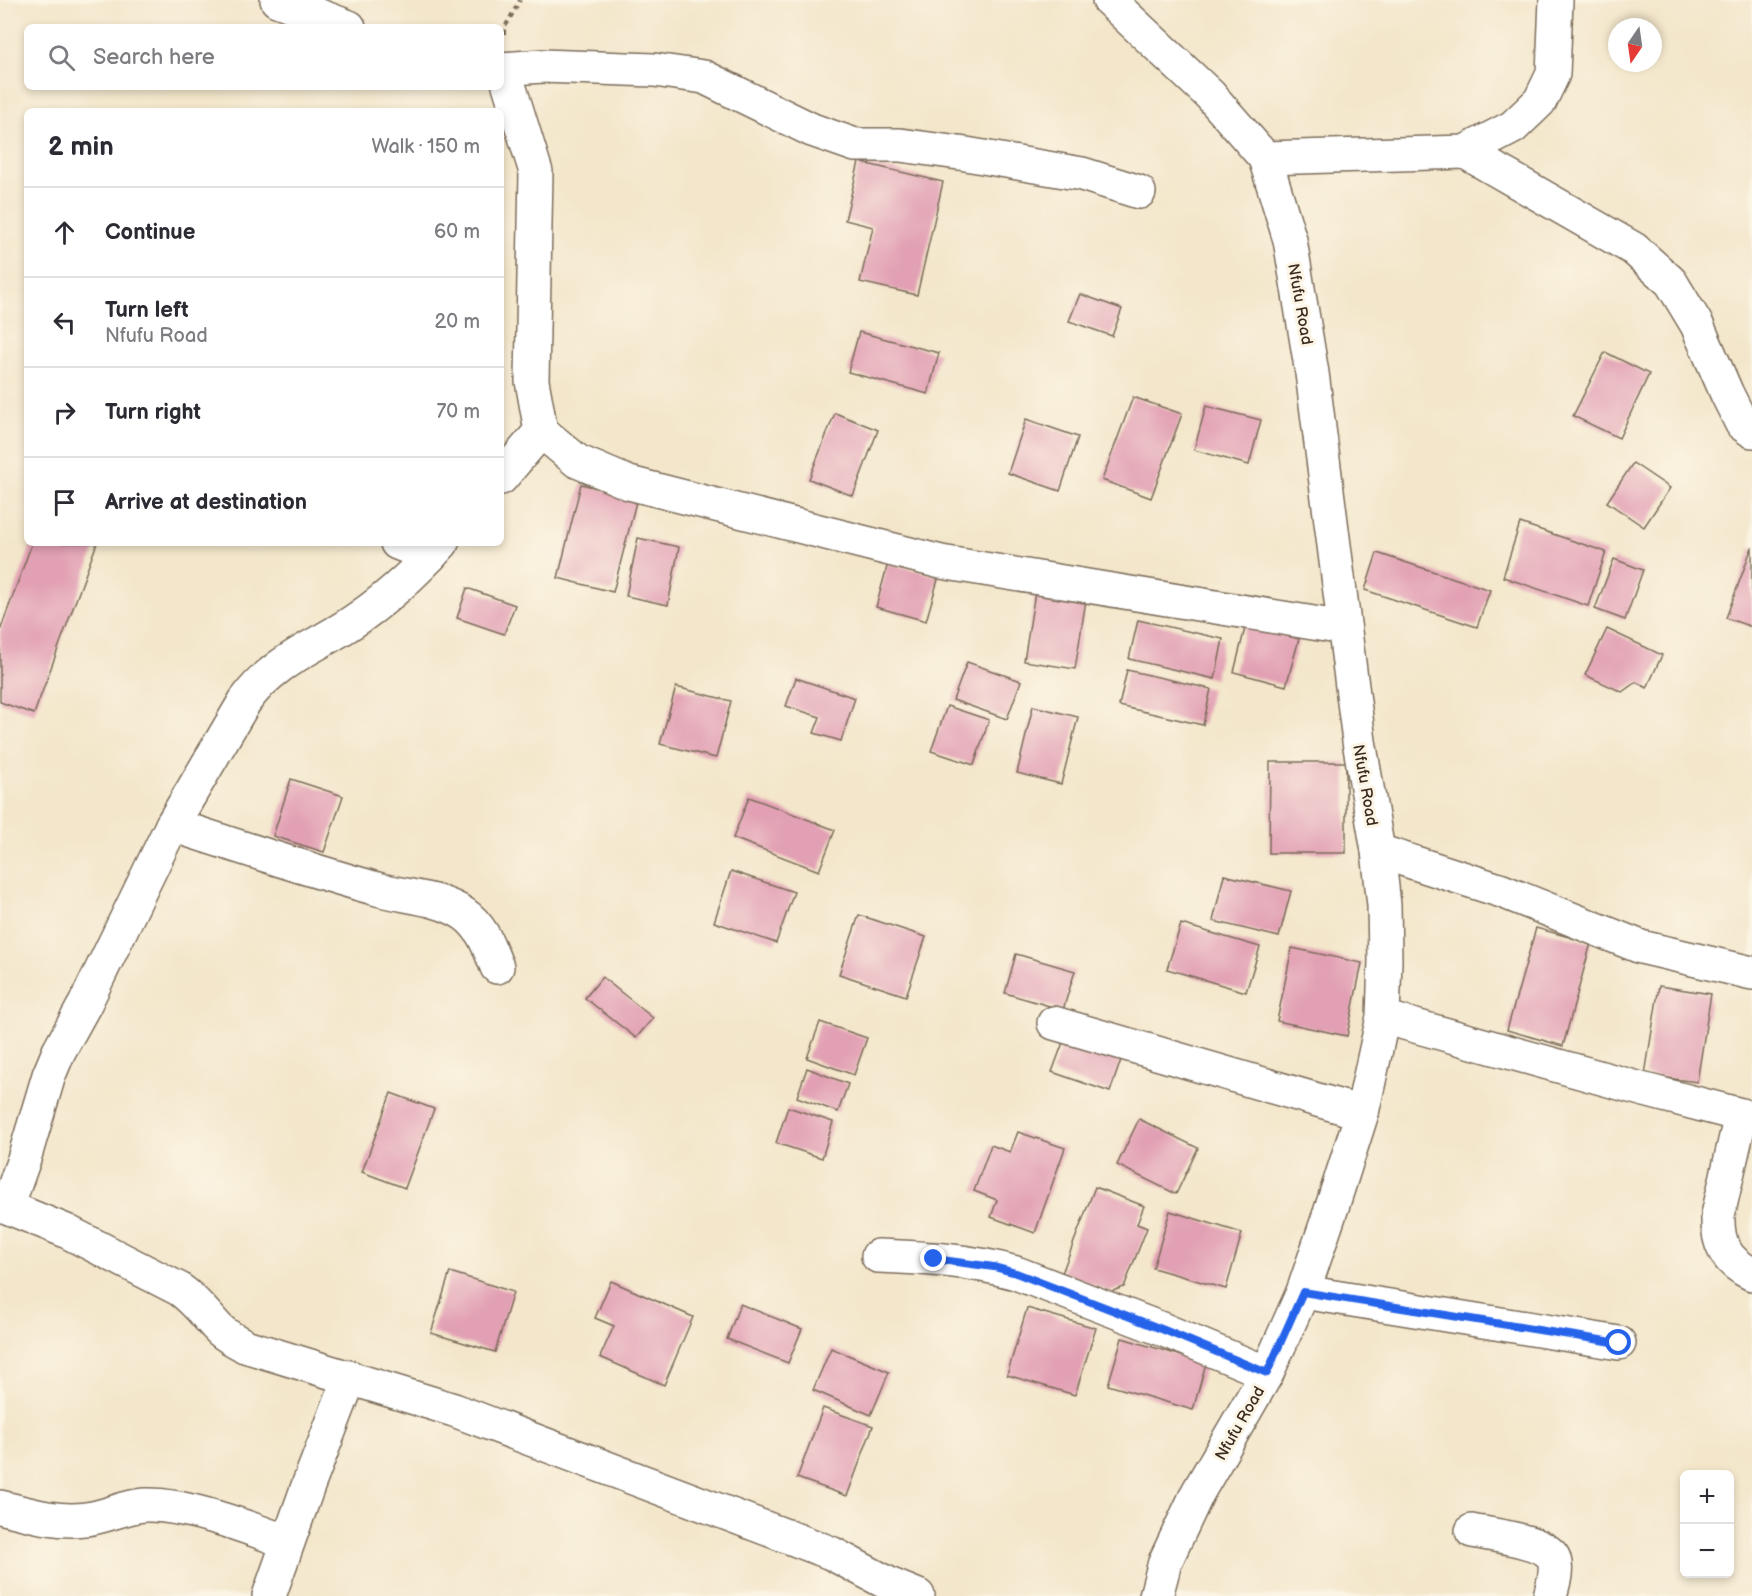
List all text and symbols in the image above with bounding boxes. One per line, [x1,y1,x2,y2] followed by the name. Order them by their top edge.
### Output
[1608,18,1662,72] north arrow
[24,24,504,90] search box
[45,41,78,74] icon: search
[93,44,215,71] text: Search here
[48,132,114,163] text: 2 min
[371,135,480,159] text: Walk · 150 m
[48,216,81,249] icon: ahead
[105,219,195,246] text: Continue
[434,220,480,244] text: 60 m
[1283,262,1316,346] street label: Nfufu Road
[105,297,189,324] text: Turn left
[48,306,81,339] icon: left
[435,310,480,334] text: 20 m
[105,324,208,348] text: Nfufu Road
[48,396,81,429] icon: right
[105,399,201,426] text: Turn right
[436,400,480,424] text: 70 m
[48,486,81,519] icon: arrive
[105,489,307,516] text: Arrive at destination
[1348,743,1381,827] street label: Nfufu Road
[920,1245,946,1271] route end
[1605,1329,1631,1355] route start
[1212,1383,1269,1464] street label: Nfufu Road
[1680,1470,1734,1578] map controls
[1680,1470,1734,1524] button: +
[1680,1524,1734,1578] button: −

